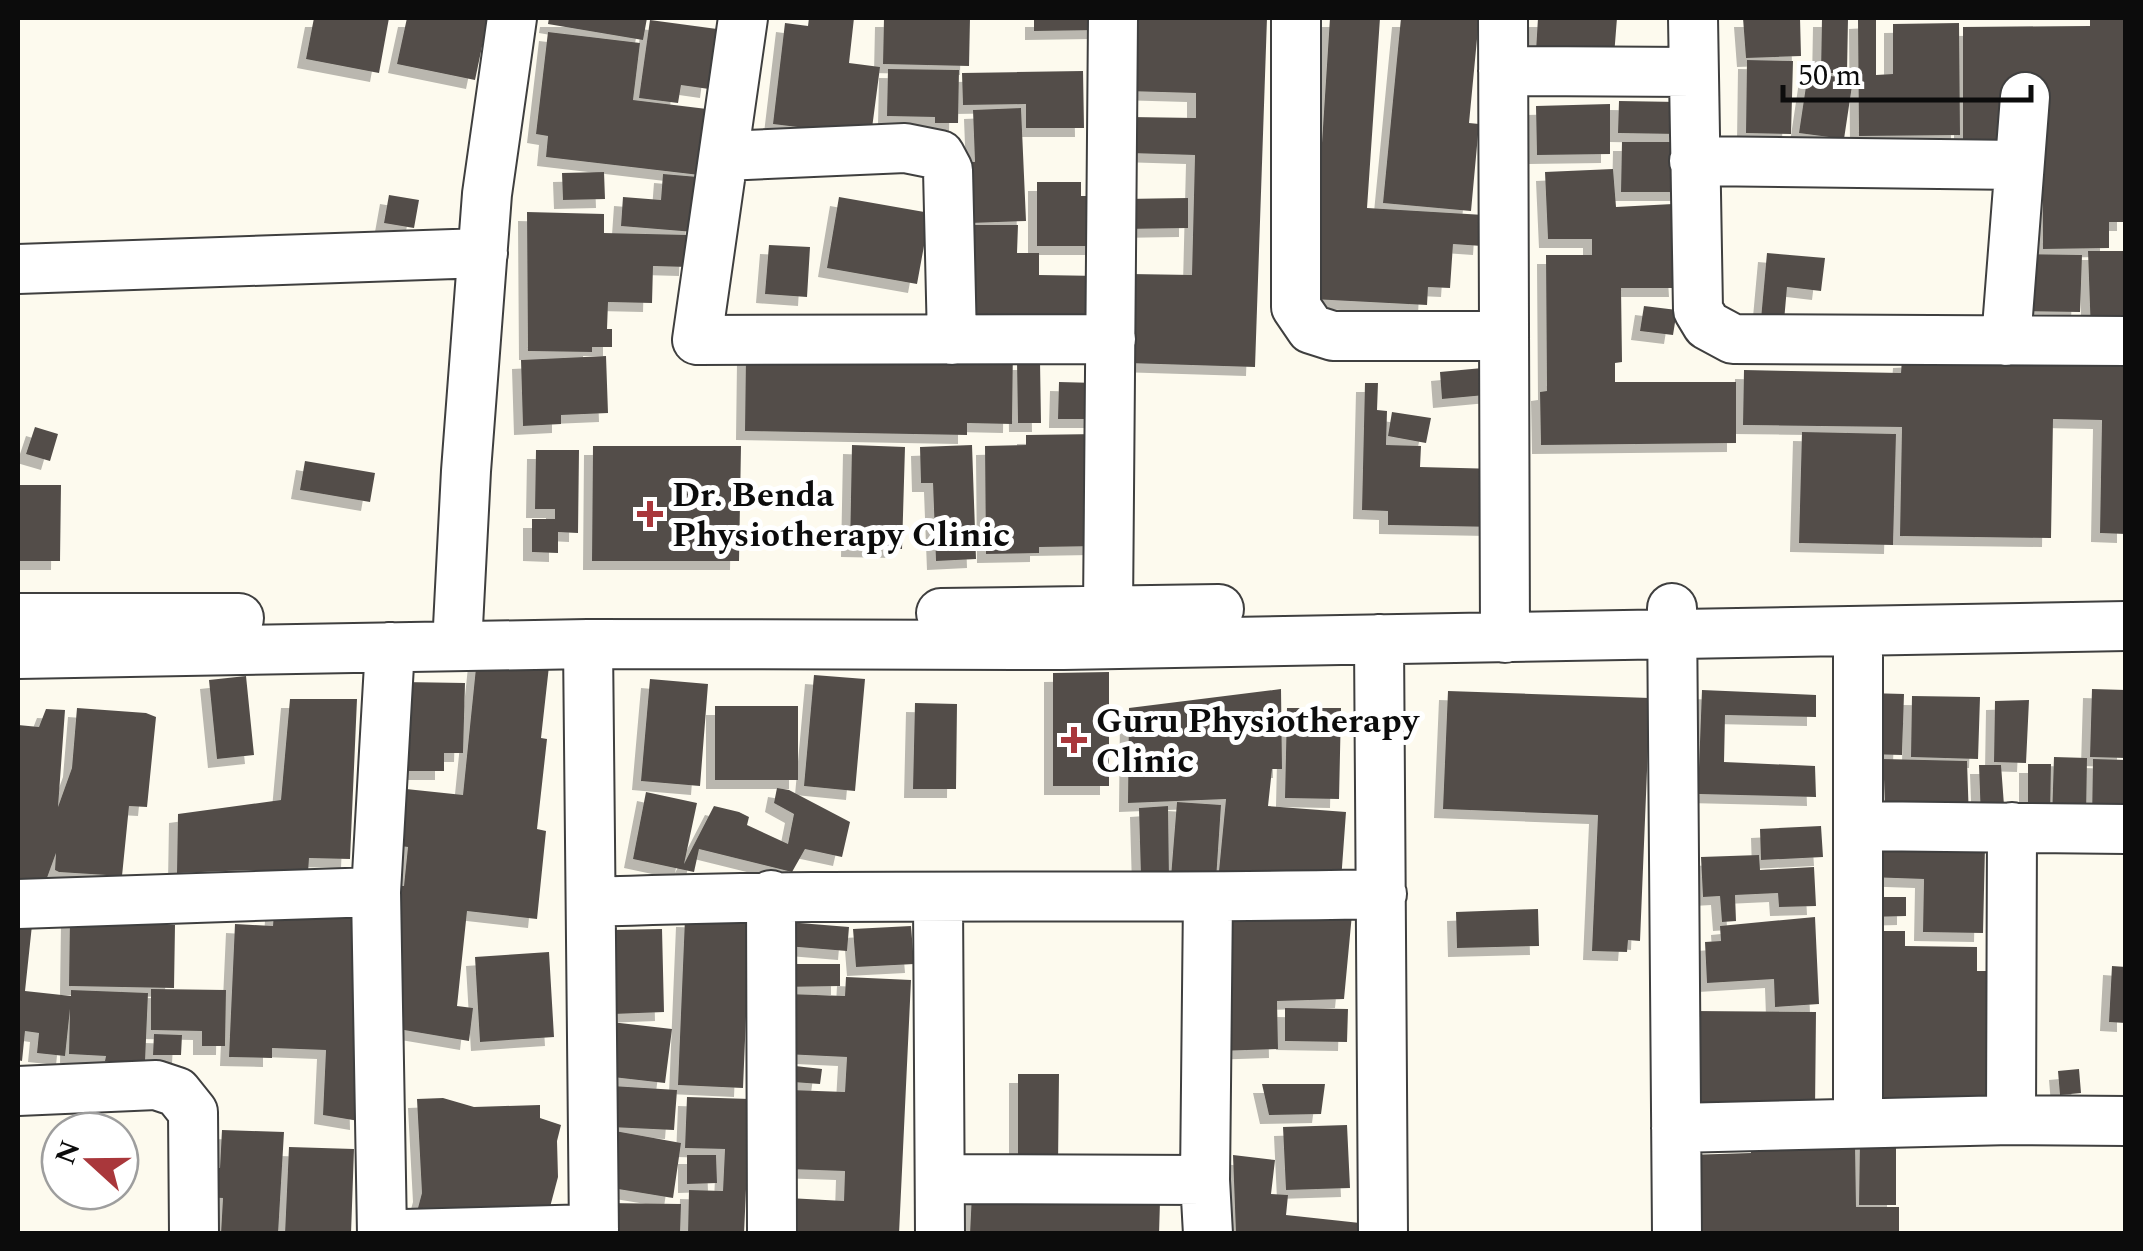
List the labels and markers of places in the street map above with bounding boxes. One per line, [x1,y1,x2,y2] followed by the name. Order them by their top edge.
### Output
[672,469,1010,562] place label: Dr. Benda Physiotherapy Clinic
[637,501,663,527] marker: Dr. Benda Physiotherapy Clinic
[1096,695,1420,788] place label: Guru Physiotherapy Clinic
[1061,727,1087,753] marker: Guru Physiotherapy Clinic

